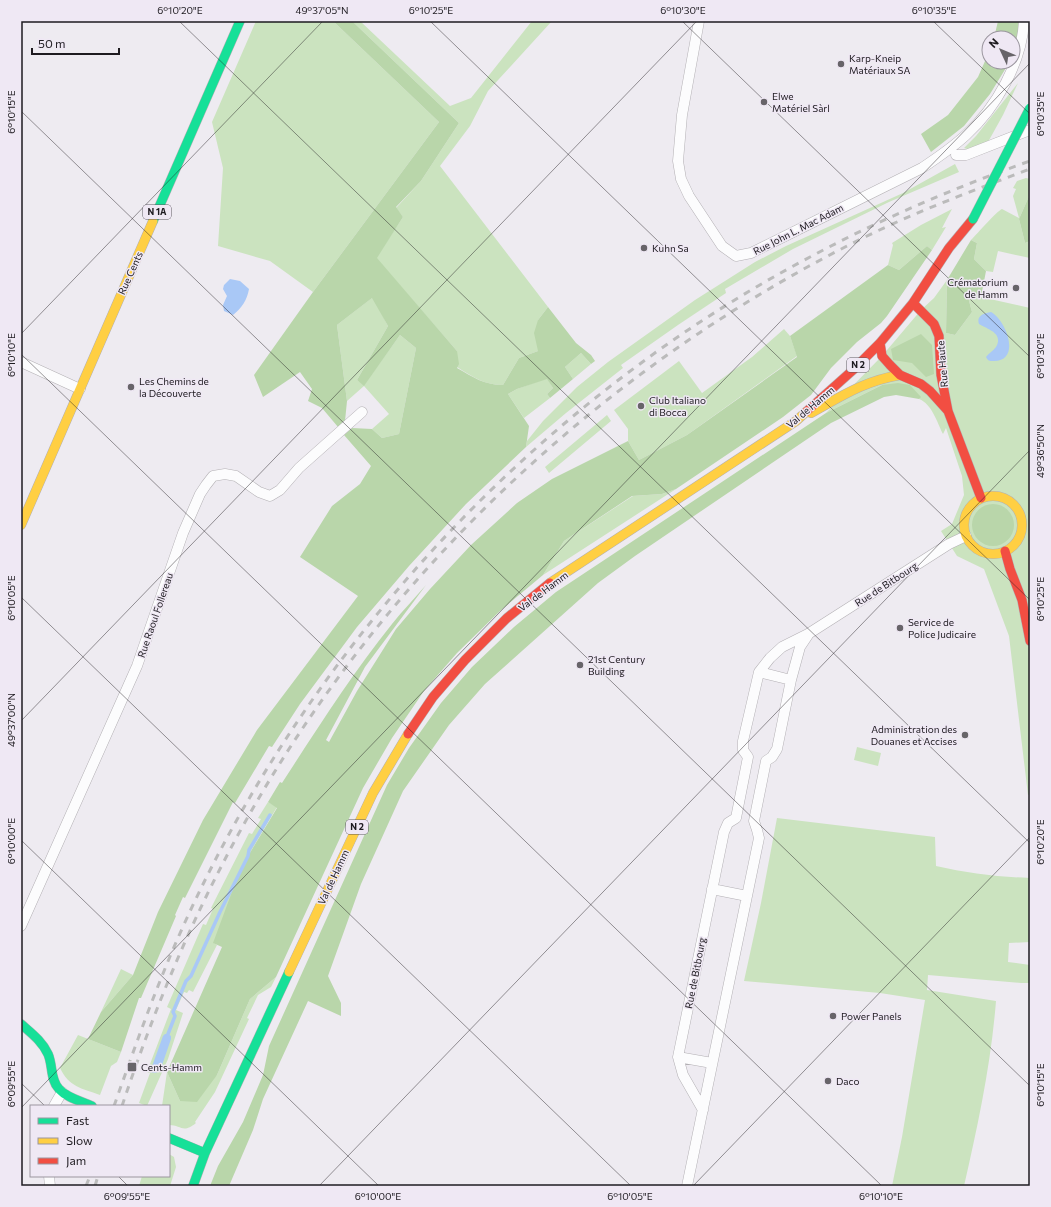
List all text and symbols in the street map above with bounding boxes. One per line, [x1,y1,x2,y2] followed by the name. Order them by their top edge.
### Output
[157,4,203,16] text: 6°10'20"E
[295,4,349,16] text: 49°37'05"N
[409,4,453,16] text: 6°10'25"E
[660,4,706,16] text: 6°10'30"E
[912,4,956,16] text: 6°10'35"E
[32,30,119,56] scale bar
[981,30,1021,70] north arrow
[986,35,1001,50] text: N
[38,36,66,50] text: 50 m
[849,52,910,76] place label: Karp-Kneip Matériaux SA
[836,59,846,69] marker: Karp-Kneip Matériaux SA
[5,90,17,134] text: 6°10'15"E
[772,90,830,114] place label: Elwe Matériel Sàrl
[1034,92,1046,136] text: 6°10'35"E
[759,97,769,107] marker: Elwe Matériel Sàrl
[751,201,845,257] street label: Rue John L. Mac Adam
[143,205,171,219] road number: N 1A
[652,242,689,254] place label: Kuhn Sa
[639,243,649,253] marker: Kuhn Sa
[115,249,145,296] street label: Rue Cents
[947,276,1008,300] place label: Crématorium de Hamm
[1011,283,1021,293] marker: Crématorium de Hamm
[5,333,17,377] text: 6°10'10"E
[1034,333,1046,379] text: 6°10'30"E
[934,340,950,388] street label: Rue Haute
[847,358,869,372] road number: N 2
[139,375,209,399] place label: Les Chemins de la Découverte
[126,382,136,392] marker: Les Chemins de la Découverte
[783,383,837,431] street label: Val de Hamm
[649,394,706,418] place label: Club Italiano di Bocca
[636,401,646,411] marker: Club Italiano di Bocca
[1034,424,1046,478] text: 49°36'50"N
[852,559,920,609] street label: Rue de Bitbourg
[516,568,570,614] street label: Val de Hamm
[135,571,175,659] street label: Rue Raoul Follereau
[5,575,17,621] text: 6°10'05"E
[1034,577,1046,621] text: 6°10'25"E
[908,616,976,640] place label: Service de Police Judicaire
[895,623,905,633] marker: Service de Police Judicaire
[588,653,645,677] place label: 21st Century Building
[575,660,585,670] marker: 21st Century Building
[5,693,17,747] text: 49°37'00"N
[871,723,957,747] place label: Administration des Douanes et Accises
[960,730,970,740] marker: Administration des Douanes et Accises
[5,818,17,864] text: 6°10'00"E
[1034,819,1046,865] text: 6°10'20"E
[346,820,368,834] road number: N 2
[315,848,351,906] street label: Val de Hamm
[682,936,708,1010] street label: Rue de Bitbourg
[841,1010,902,1022] place label: Power Panels
[828,1011,838,1021] marker: Power Panels
[5,1061,17,1107] text: 6°09'55"E
[126,1061,138,1073] marker: Cents-Hamm
[141,1061,202,1073] place label: Cents-Hamm
[1034,1063,1046,1107] text: 6°10'15"E
[836,1075,860,1087] place label: Daco
[823,1076,833,1086] marker: Daco
[30,1105,170,1177] legend
[66,1113,89,1127] text: Fast
[66,1133,93,1147] text: Slow
[66,1153,86,1168] text: Jam
[104,1190,150,1202] text: 6°09'55"E
[355,1190,401,1202] text: 6°10'00"E
[607,1190,653,1202] text: 6°10'05"E
[859,1190,903,1202] text: 6°10'10"E

